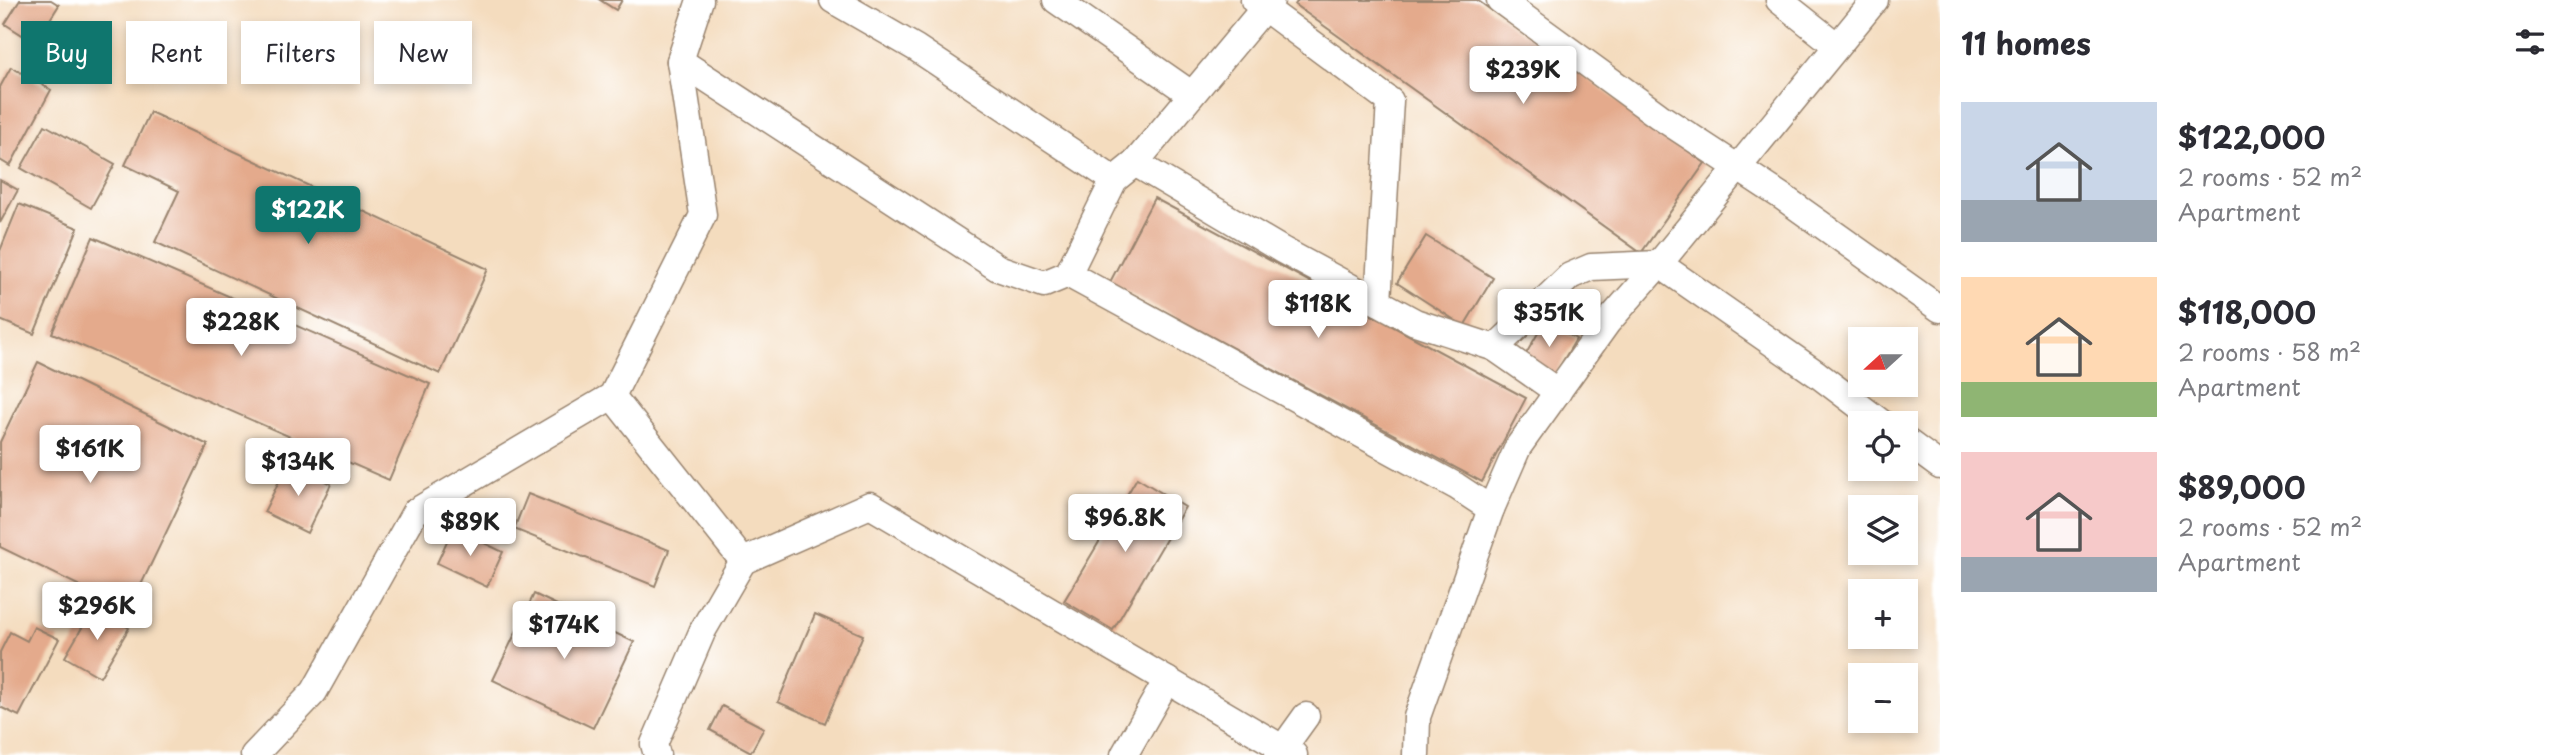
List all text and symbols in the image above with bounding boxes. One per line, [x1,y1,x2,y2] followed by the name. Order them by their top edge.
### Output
[1961,20,2091,65] text: 11 homes
[21,21,112,84] chip: Buy
[126,21,227,84] chip: Rent
[241,21,360,84] chip: Filters
[374,21,472,84] chip: New
[2511,23,2549,61] icon: filters
[1474,46,1572,106] pin: $239K
[1485,51,1561,86] text: $239K
[2178,114,2325,159] text: $122,000
[2017,130,2101,214] icon: home
[2178,159,2362,194] text: 2 rooms · 52 m²
[259,187,357,246] pin: $122K
[271,191,345,226] text: $122K
[2178,194,2301,229] text: Apartment
[1269,280,1367,340] pin: $118K
[1284,285,1352,320] text: $118K
[2178,289,2316,334] text: $118,000
[1500,290,1598,349] pin: $351K
[1514,294,1584,329] text: $351K
[192,298,290,358] pin: $228K
[202,303,280,338] text: $228K
[2017,305,2101,389] icon: home
[1848,327,1918,397] north arrow
[1848,327,1918,733] map controls
[2178,334,2361,369] text: 2 rooms · 58 m²
[2178,369,2301,404] text: Apartment
[1848,411,1918,481] button: locate
[41,426,139,485] pin: $161K
[56,430,124,465] text: $161K
[249,438,347,498] pin: $134K
[261,443,335,478] text: $134K
[2178,464,2306,509] text: $89,000
[2017,480,2101,564] icon: home
[1068,494,1182,554] pin: $96.8K
[1848,495,1918,565] button: layers
[429,498,511,558] pin: $89K
[1084,499,1166,534] text: $96.8K
[440,503,500,538] text: $89K
[2178,509,2362,544] text: 2 rooms · 52 m²
[2178,544,2301,579] text: Apartment
[1848,579,1918,649] button: +
[48,582,146,642] pin: $296K
[58,587,136,622] text: $296K
[515,602,613,661] pin: $174K
[529,606,599,641] text: $174K
[1848,663,1918,733] button: −

